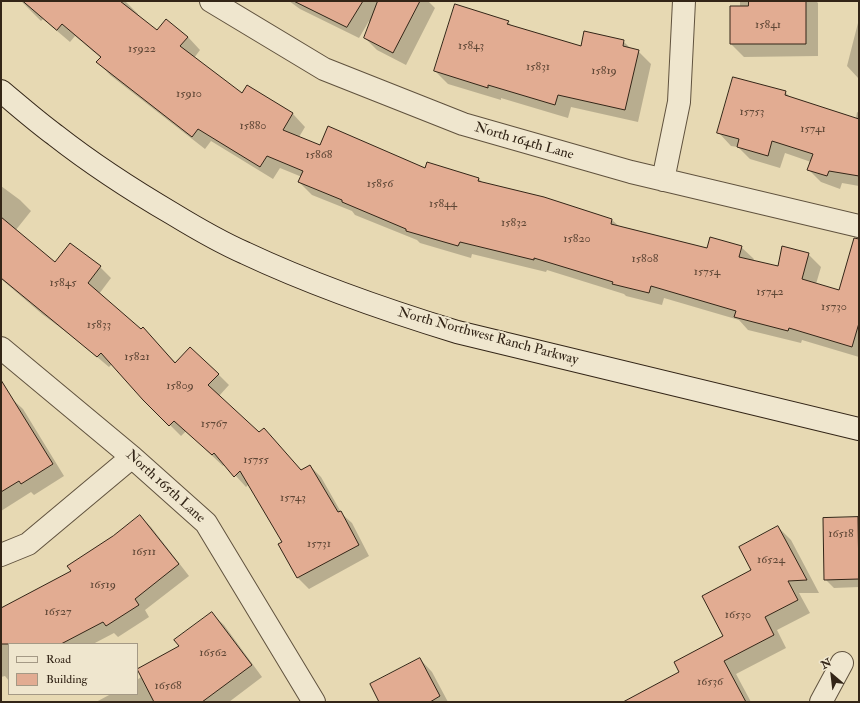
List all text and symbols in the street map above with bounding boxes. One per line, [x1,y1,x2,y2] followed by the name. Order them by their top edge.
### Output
[755,18,781,32] house number: 15841
[458,39,484,53] house number: 15843
[128,42,156,56] house number: 15922
[526,60,550,74] house number: 15831
[591,64,617,78] house number: 15819
[176,87,202,101] house number: 15910
[740,105,764,119] house number: 15753
[240,119,266,133] house number: 15880
[473,120,575,164] street label: North 164th Lane
[800,122,826,136] house number: 15741
[306,148,332,162] house number: 15868
[367,177,393,191] house number: 15856
[429,197,457,211] house number: 15844
[501,216,527,230] house number: 15832
[563,232,591,246] house number: 15820
[632,252,658,266] house number: 15808
[694,265,720,279] house number: 15754
[50,276,76,290] house number: 15845
[756,285,784,299] house number: 15742
[821,300,847,314] house number: 15730
[396,305,580,369] street label: North Northwest Ranch Parkway
[87,318,111,332] house number: 15833
[124,350,150,364] house number: 15821
[166,379,194,393] house number: 15809
[201,417,227,431] house number: 15767
[122,447,208,527] street label: North 165th Lane
[243,453,269,467] house number: 15755
[280,491,306,505] house number: 15743
[828,527,854,541] house number: 16518
[307,537,331,551] house number: 15731
[132,545,156,559] house number: 16511
[757,553,785,567] house number: 16524
[90,578,116,592] house number: 16519
[44,605,72,619] house number: 16527
[725,608,751,622] house number: 16530
[8,643,138,695] legend
[199,646,227,660] house number: 16562
[46,652,71,667] text: Road
[812,655,852,695] north arrow
[819,656,834,672] text: N
[46,672,87,687] text: Building
[697,675,723,689] house number: 16536
[154,679,182,693] house number: 16568

